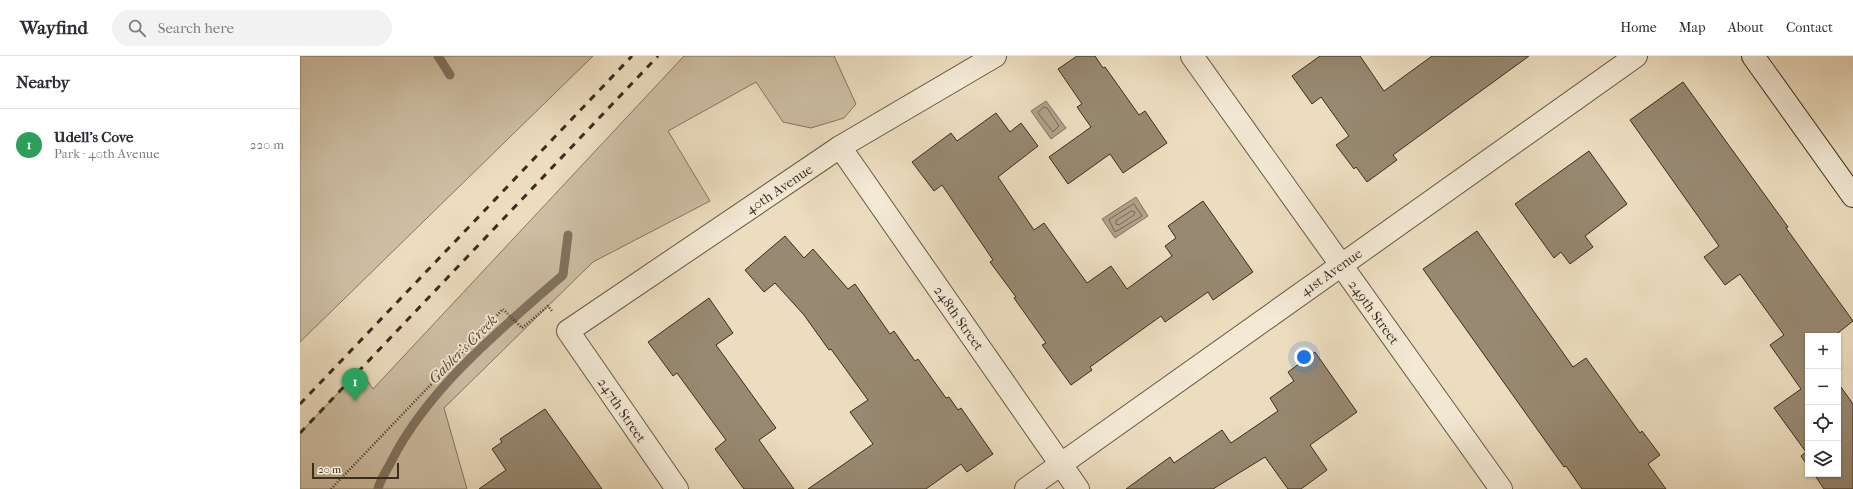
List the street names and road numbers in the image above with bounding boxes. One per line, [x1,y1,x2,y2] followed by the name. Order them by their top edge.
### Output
[743,161,816,218] street label: 40th Avenue
[1297,245,1366,300] street label: 41st Avenue
[1344,277,1403,348] street label: 249th Street
[930,283,987,354] street label: 248th Street
[594,375,650,446] street label: 247th Street

